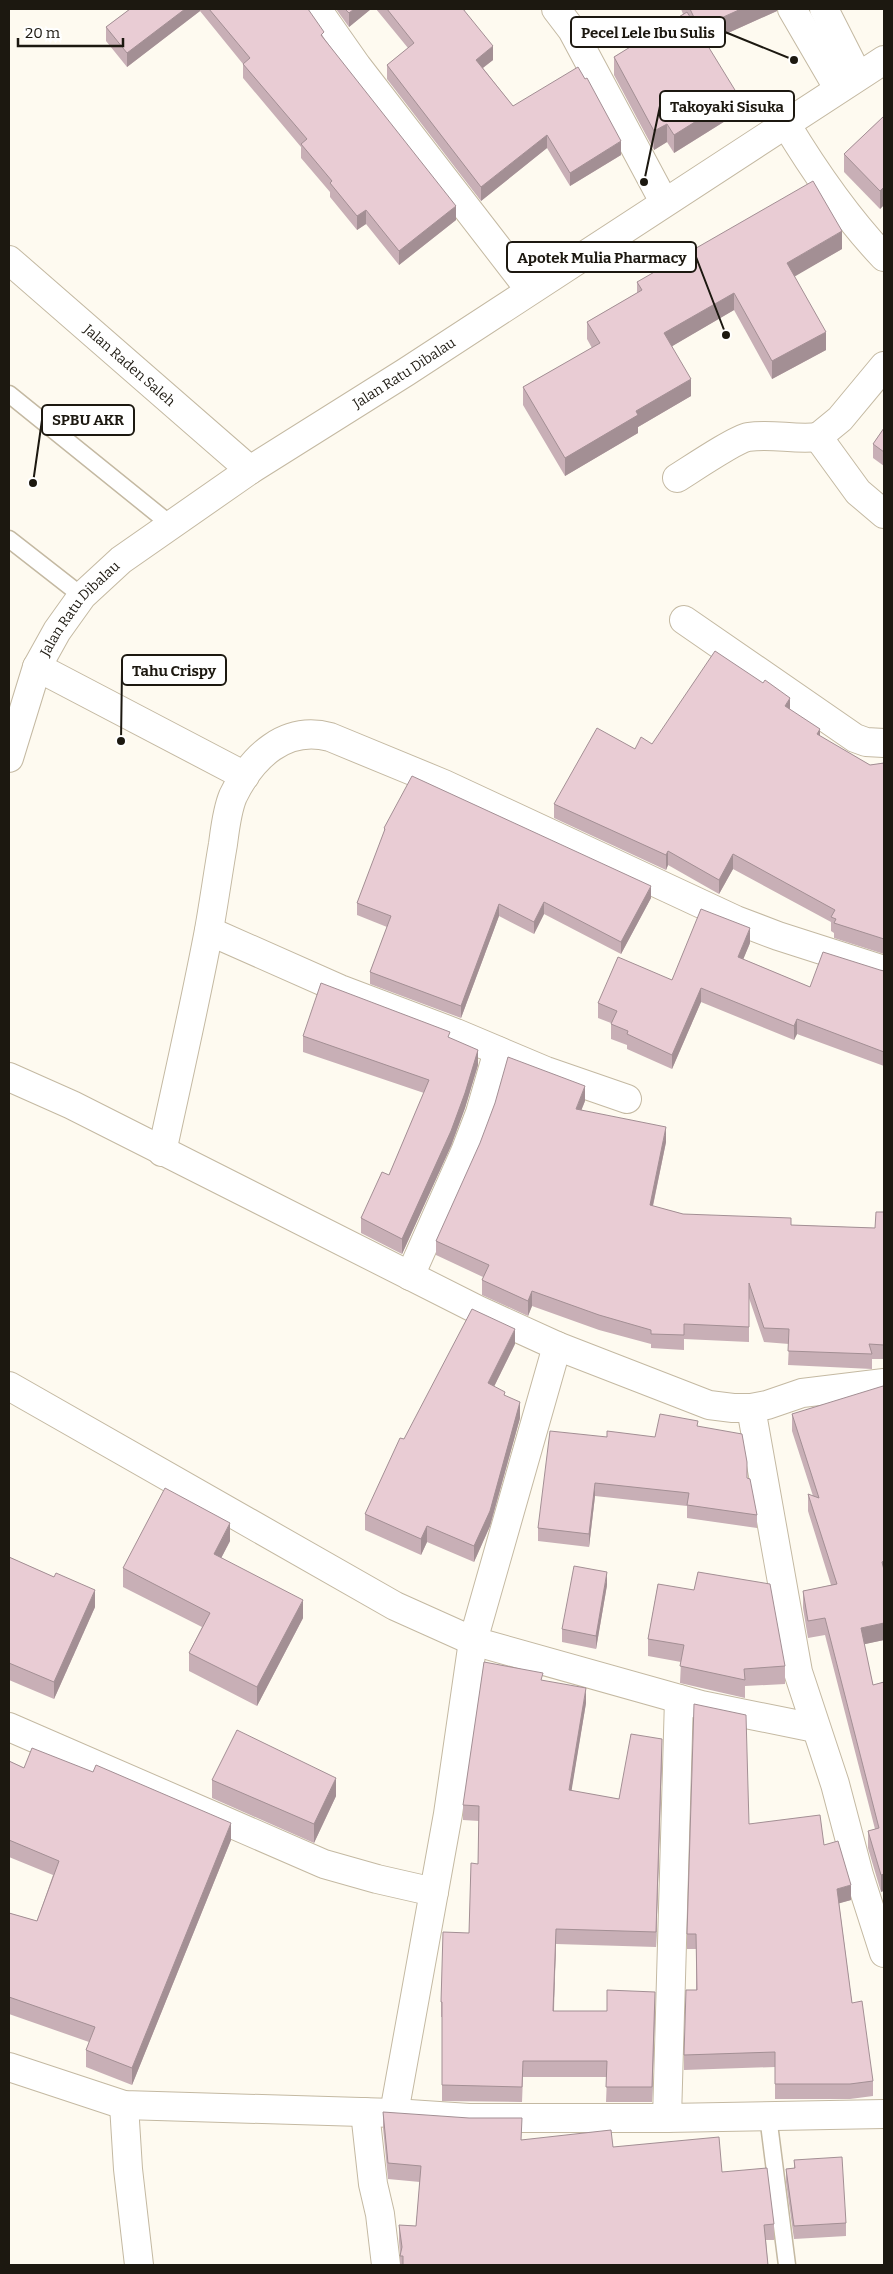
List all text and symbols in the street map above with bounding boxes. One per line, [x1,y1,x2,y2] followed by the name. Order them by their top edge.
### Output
[18,15,122,47] scale bar
[571,17,725,47] callout: Pecel Lele Ibu Sulis
[25,24,61,42] text: 20 m
[581,24,715,42] text: Pecel Lele Ibu Sulis
[660,91,794,121] callout: Takoyaki Sisuka
[670,98,785,116] text: Takoyaki Sisuka
[507,242,696,272] callout: Apotek Mulia Pharmacy
[517,249,687,267] text: Apotek Mulia Pharmacy
[79,320,179,410] street label: Jalan Raden Saleh
[349,334,459,413] street label: Jalan Ratu Dibalau
[42,405,134,435] callout: SPBU AKR
[52,411,124,429] text: SPBU AKR
[36,557,123,660] street label: Jalan Ratu Dibalau
[122,655,226,685] callout: Tahu Crispy
[132,662,217,680] text: Tahu Crispy

